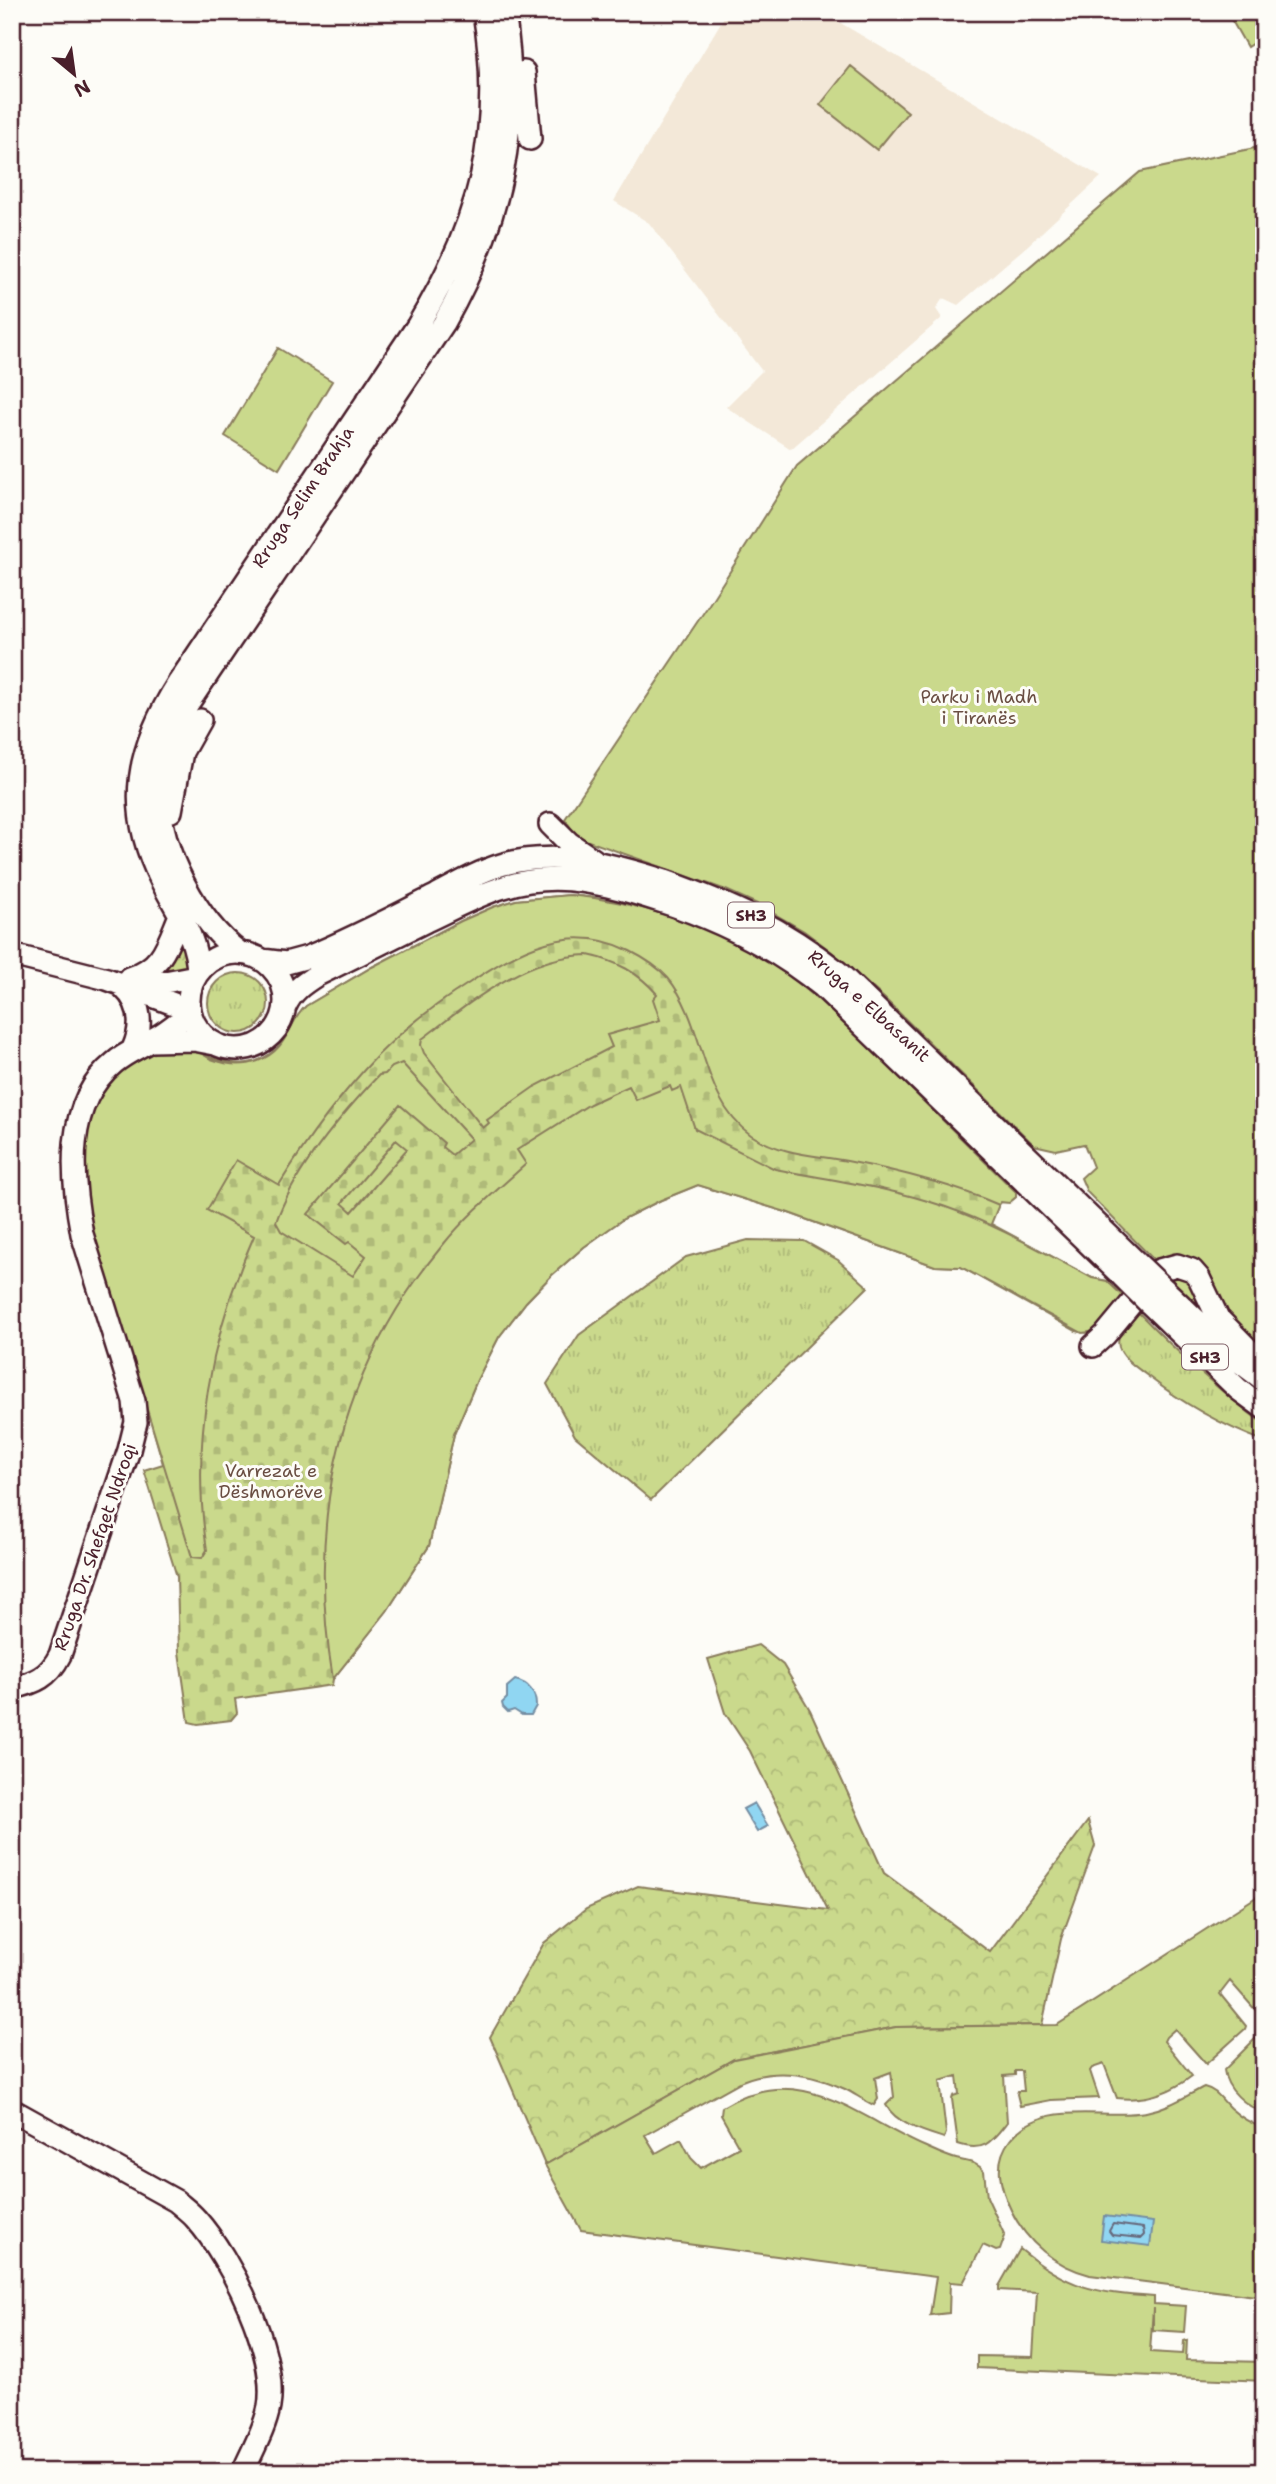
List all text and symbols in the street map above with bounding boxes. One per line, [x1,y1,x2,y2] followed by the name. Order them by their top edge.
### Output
[38,38,108,108] north arrow
[69,74,95,103] text: N
[247,421,359,573] street label: Rruga Selim Brahja
[921,685,1037,730] park label: Parku i Madh i Tiranës
[728,903,774,928] road number: SH3
[803,945,935,1067] street label: Rruga e Elbasanit
[1182,1344,1228,1370] road number: SH3
[48,1440,142,1654] street label: Rruga Dr. Shefqet Ndroqi
[219,1459,323,1504] park label: Varrezat e Dëshmorëve

